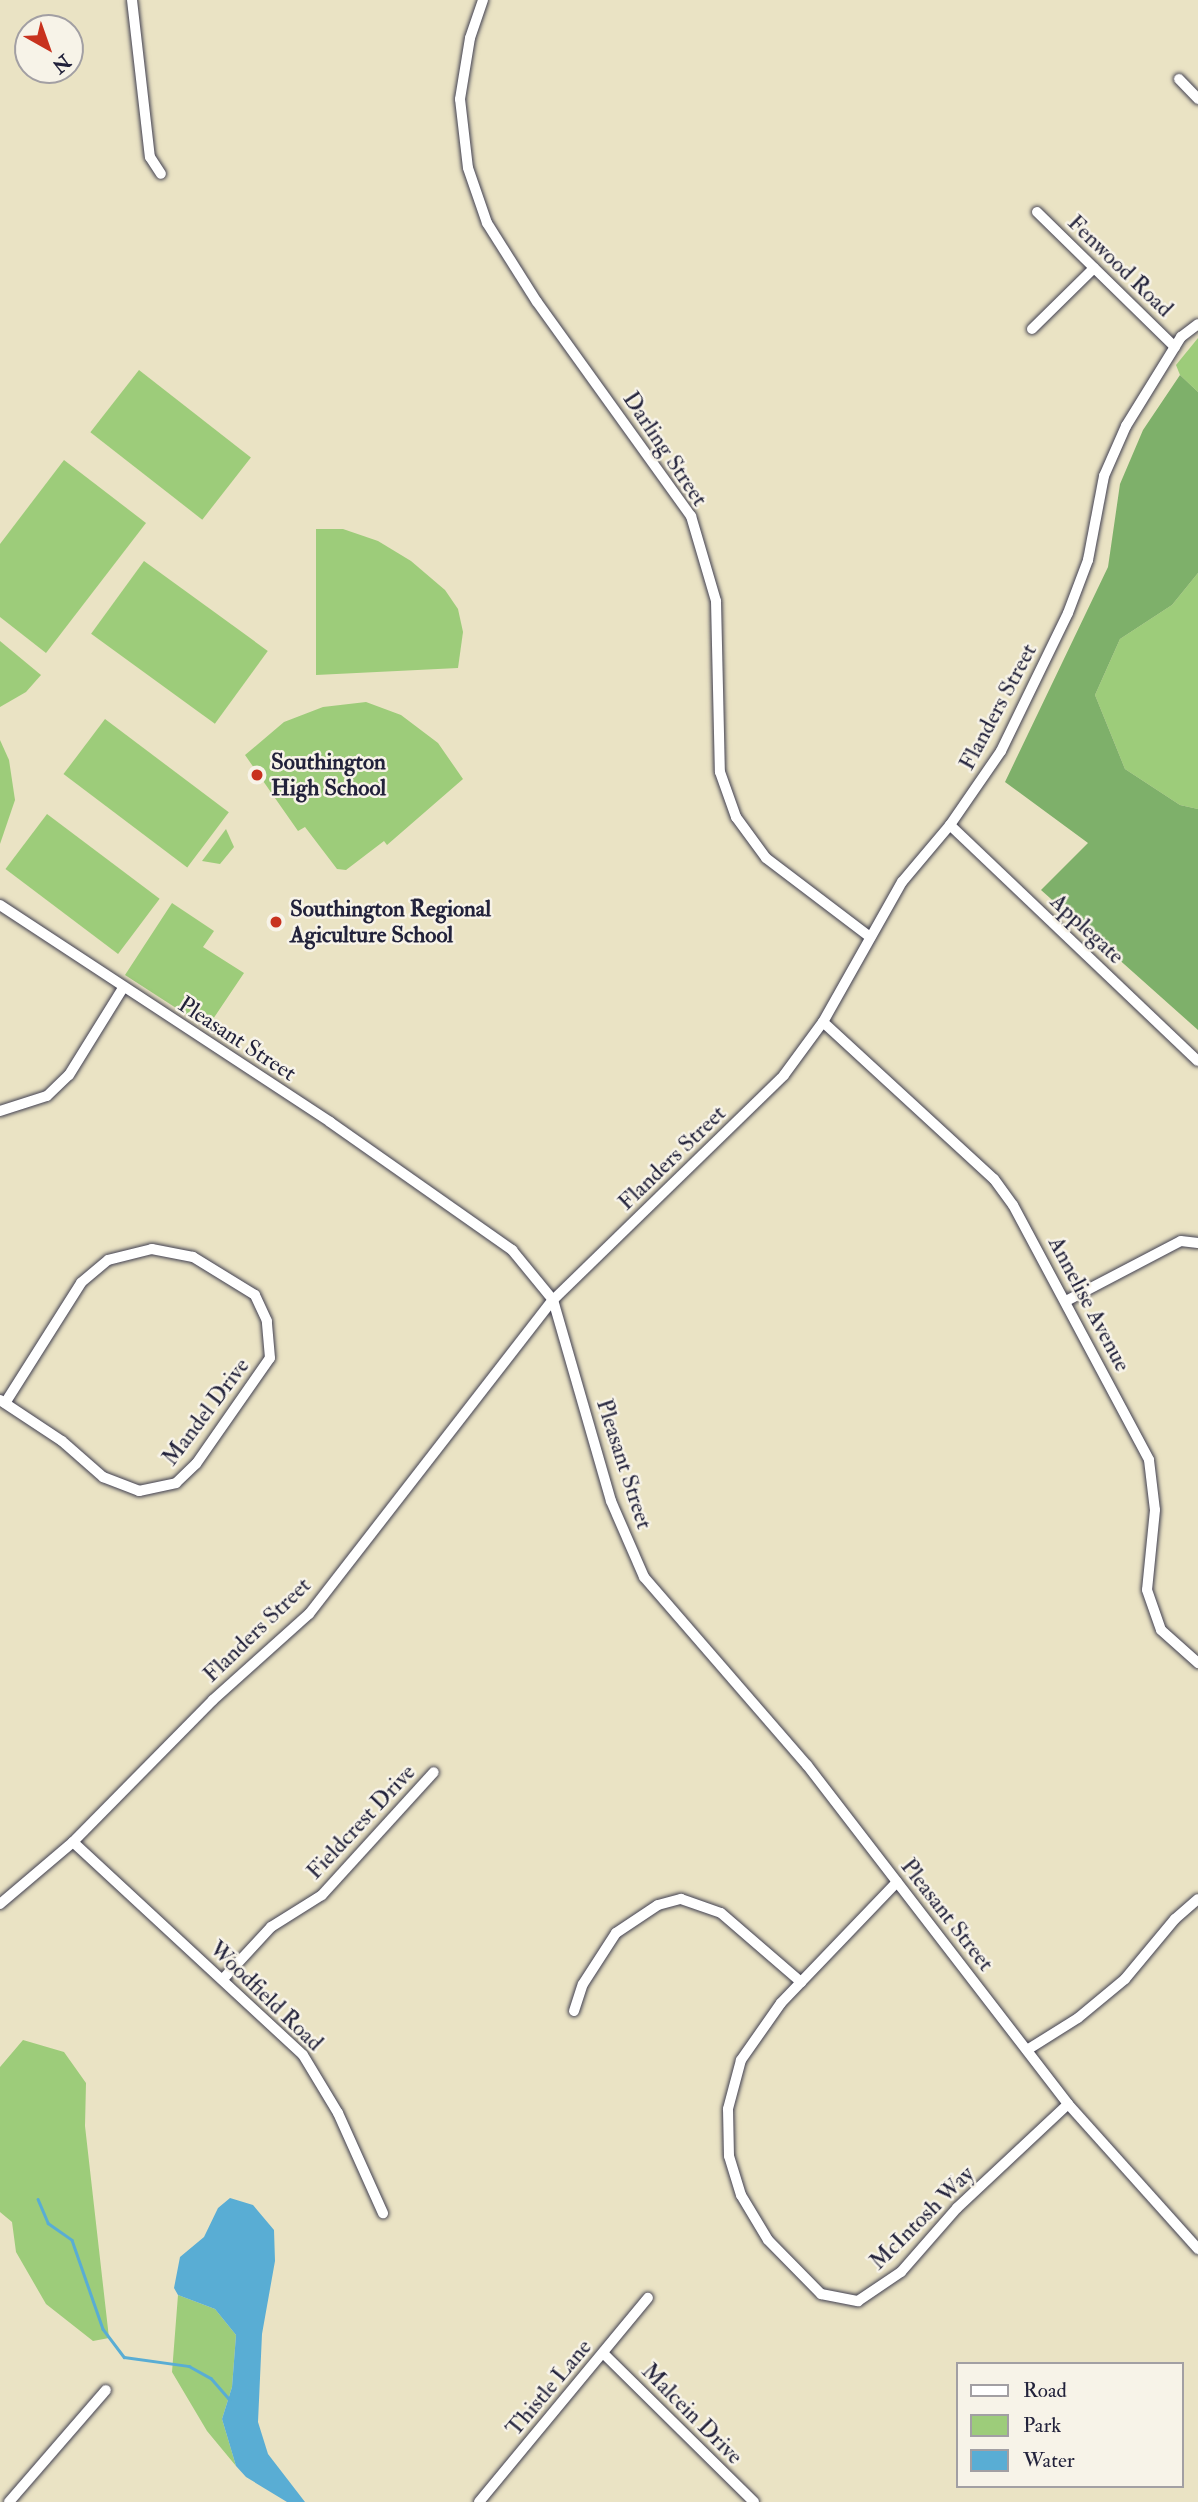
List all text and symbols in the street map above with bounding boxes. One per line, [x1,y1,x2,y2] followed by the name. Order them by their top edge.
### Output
[14,14,84,84] north arrow
[47,49,75,78] text: N
[1062,209,1178,323] street label: Fenwood Road
[617,387,713,511] street label: Darling Street
[953,639,1043,775] street label: Flanders Street
[271,748,386,802] place label: Southington High School
[249,767,265,783] marker: Southington High School
[1044,888,1130,970] street label: Applegate
[290,895,491,949] place label: Southington Regional Agiculture School
[268,914,284,930] marker: Southington Regional Agiculture School
[173,991,301,1087] street label: Pleasant Street
[612,1100,732,1216] street label: Flanders Street
[1042,1232,1136,1376] street label: Annelise Avenue
[157,1353,255,1471] street label: Mandel Drive
[590,1395,658,1533] street label: Pleasant Street
[197,1572,317,1688] street label: Flanders Street
[301,1759,421,1885] street label: Fieldcrest Drive
[895,1853,999,1977] street label: Pleasant Street
[203,1935,329,2057] street label: Woodfield Road
[864,2160,980,2276] street label: McIntosh Way
[500,2334,598,2442] street label: Thistle Lane
[636,2358,748,2470] street label: Malcein Drive
[956,2362,1184,2488] legend
[1023,2377,1067,2404] text: Road
[1023,2412,1061,2439] text: Park
[1023,2447,1075,2474] text: Water

